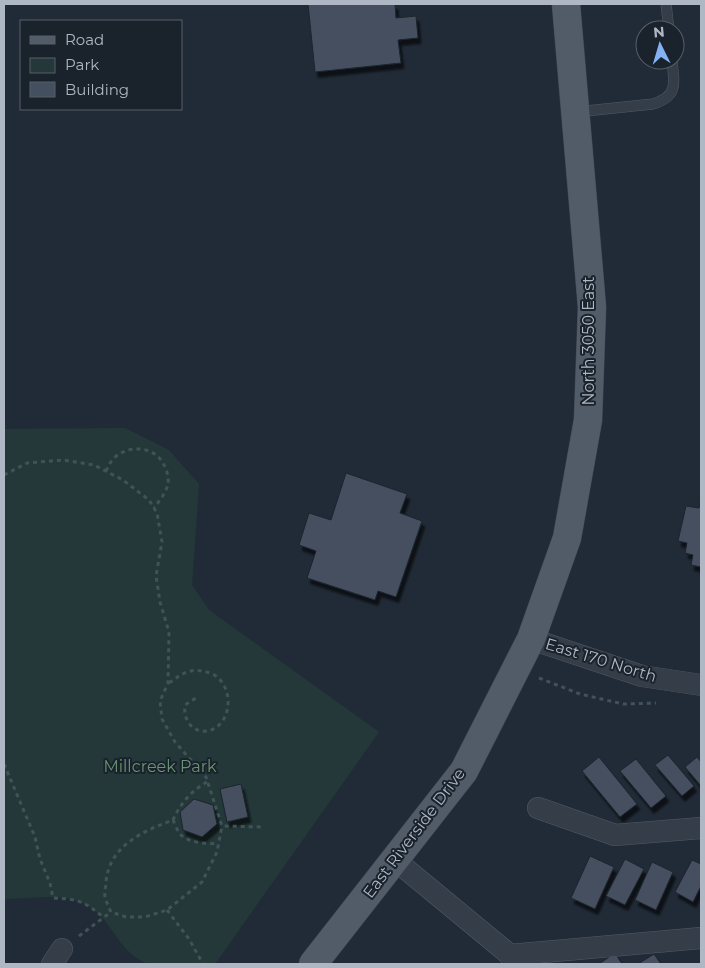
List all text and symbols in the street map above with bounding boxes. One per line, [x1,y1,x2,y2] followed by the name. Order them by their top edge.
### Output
[20,20,182,110] legend
[635,20,685,70] north arrow
[652,23,665,42] text: N
[65,30,104,49] text: Road
[65,55,99,74] text: Park
[65,80,129,99] text: Building
[579,276,598,405] street label: North 3050 East
[543,634,659,686] street label: East 170 North
[103,757,217,776] park label: Millcreek Park
[359,764,469,902] street label: East Riverside Drive

